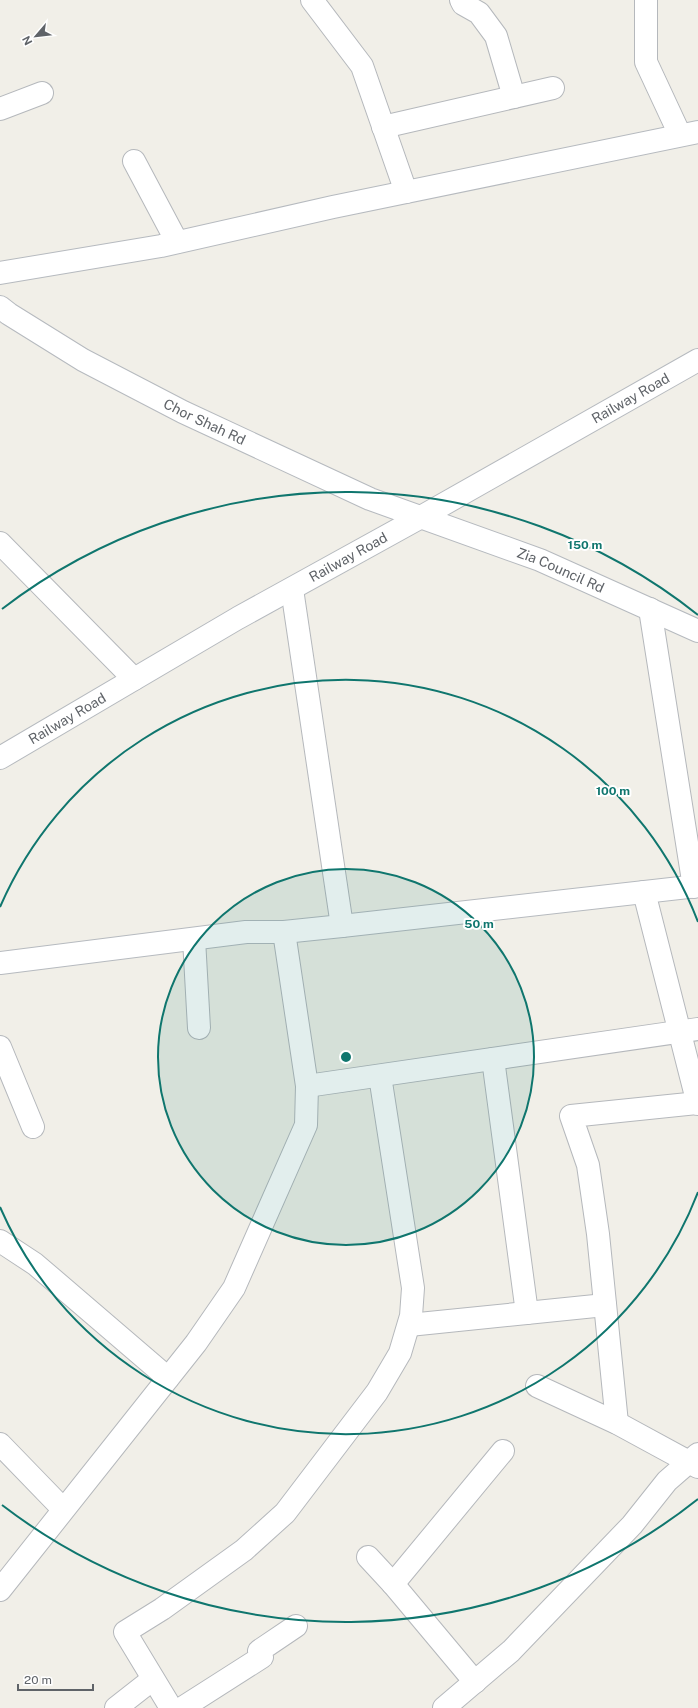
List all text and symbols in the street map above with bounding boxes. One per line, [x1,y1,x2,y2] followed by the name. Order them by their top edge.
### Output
[16,16,56,56] north arrow
[20,34,34,47] text: N
[589,370,672,427] street label: Railway Road
[161,395,248,448] street label: Chor Shah Rd
[306,529,390,585] street label: Railway Road
[568,538,602,552] text: 150 m
[515,544,607,596] street label: Zia Council Rd
[26,690,109,747] street label: Railway Road
[596,784,630,798] text: 100 m
[464,917,494,931] text: 50 m
[339,1050,353,1064] centre of rings
[18,1666,93,1692] scale bar
[24,1673,52,1687] text: 20 m

